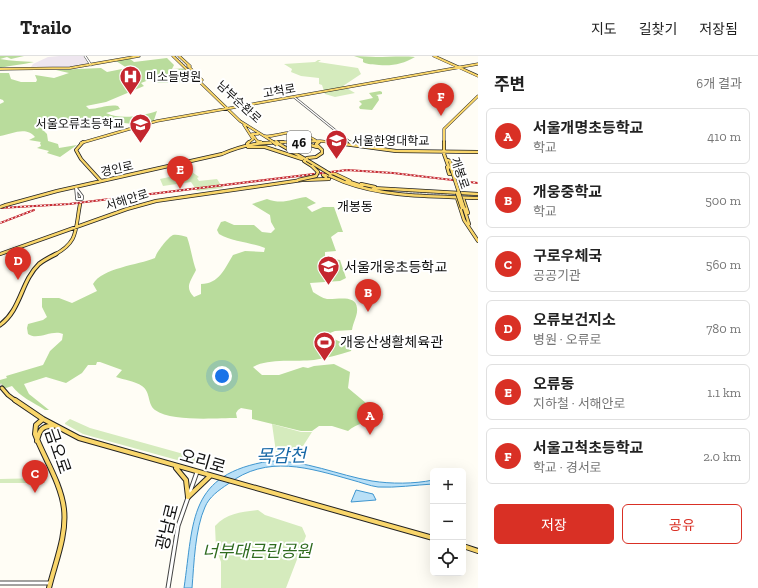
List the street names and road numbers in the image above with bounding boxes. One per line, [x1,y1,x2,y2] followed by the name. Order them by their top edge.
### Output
[214,78,264,126] street label: 남부순환로
[261,81,297,101] street label: 고척로
[287,131,311,153] road number: 46
[448,155,472,191] street label: 개봉로
[99,158,135,180] street label: 경인로
[104,187,150,213] street label: 서해안로
[41,426,75,476] street label: 금오로
[178,445,228,477] street label: 오리로
[152,502,182,552] street label: 광남로

